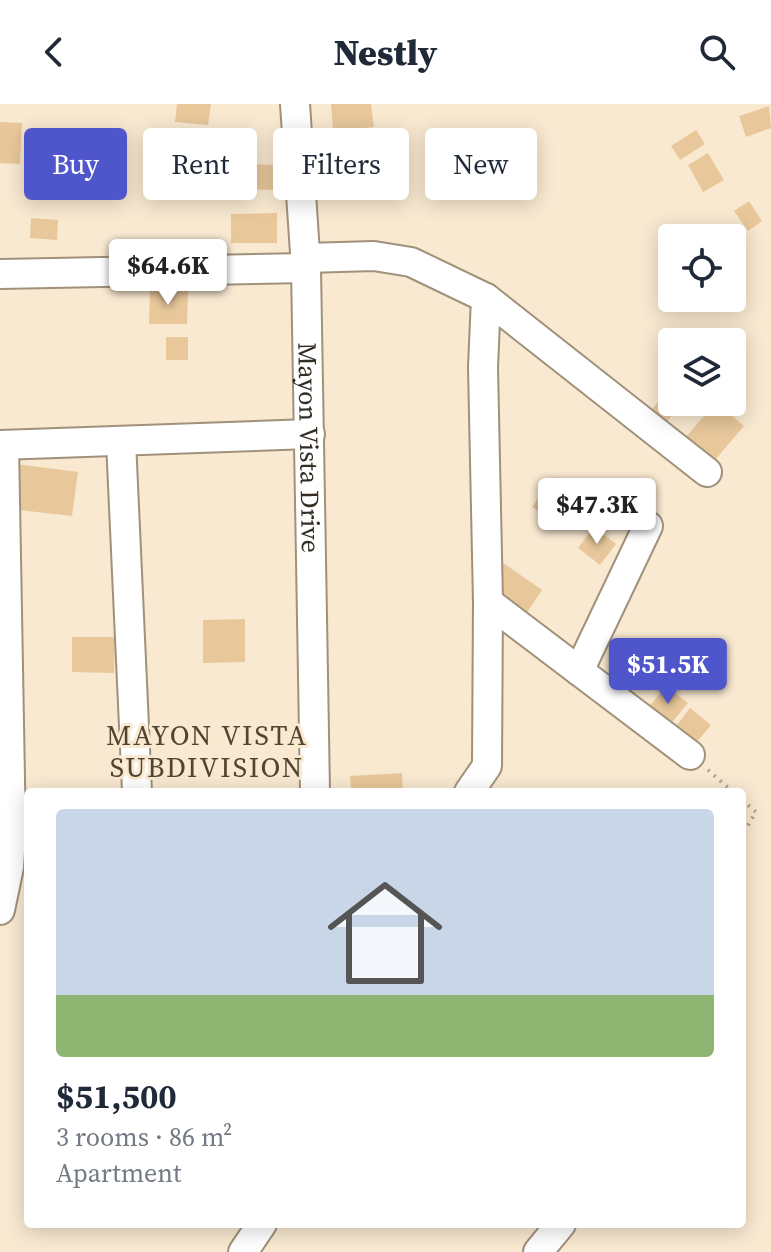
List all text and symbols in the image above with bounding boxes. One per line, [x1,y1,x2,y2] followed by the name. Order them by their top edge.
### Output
[334,28,437,77] text: Nestly
[32,30,76,74] icon: back
[695,30,739,74] icon: search
[24,128,127,200] chip: Buy
[143,128,257,200] chip: Rent
[273,128,409,200] chip: Filters
[425,128,537,200] chip: New
[658,224,746,416] map controls
[658,224,746,312] button: locate
[103,239,233,307] pin: $64.6K
[127,247,209,283] text: $64.6K
[658,328,746,416] button: layers
[289,342,329,553] street label: Mayon Vista Drive
[532,478,662,546] pin: $47.3K
[556,486,638,522] text: $47.3K
[603,638,733,706] pin: $51.5K
[627,646,709,682] text: $51.5K
[106,716,308,786] district label: MAYON VISTA SUBDIVISION
[313,861,457,1005] icon: home
[56,1073,177,1119] text: $51,500
[56,1119,232,1155] text: 3 rooms · 86 m²
[56,1155,181,1191] text: Apartment

